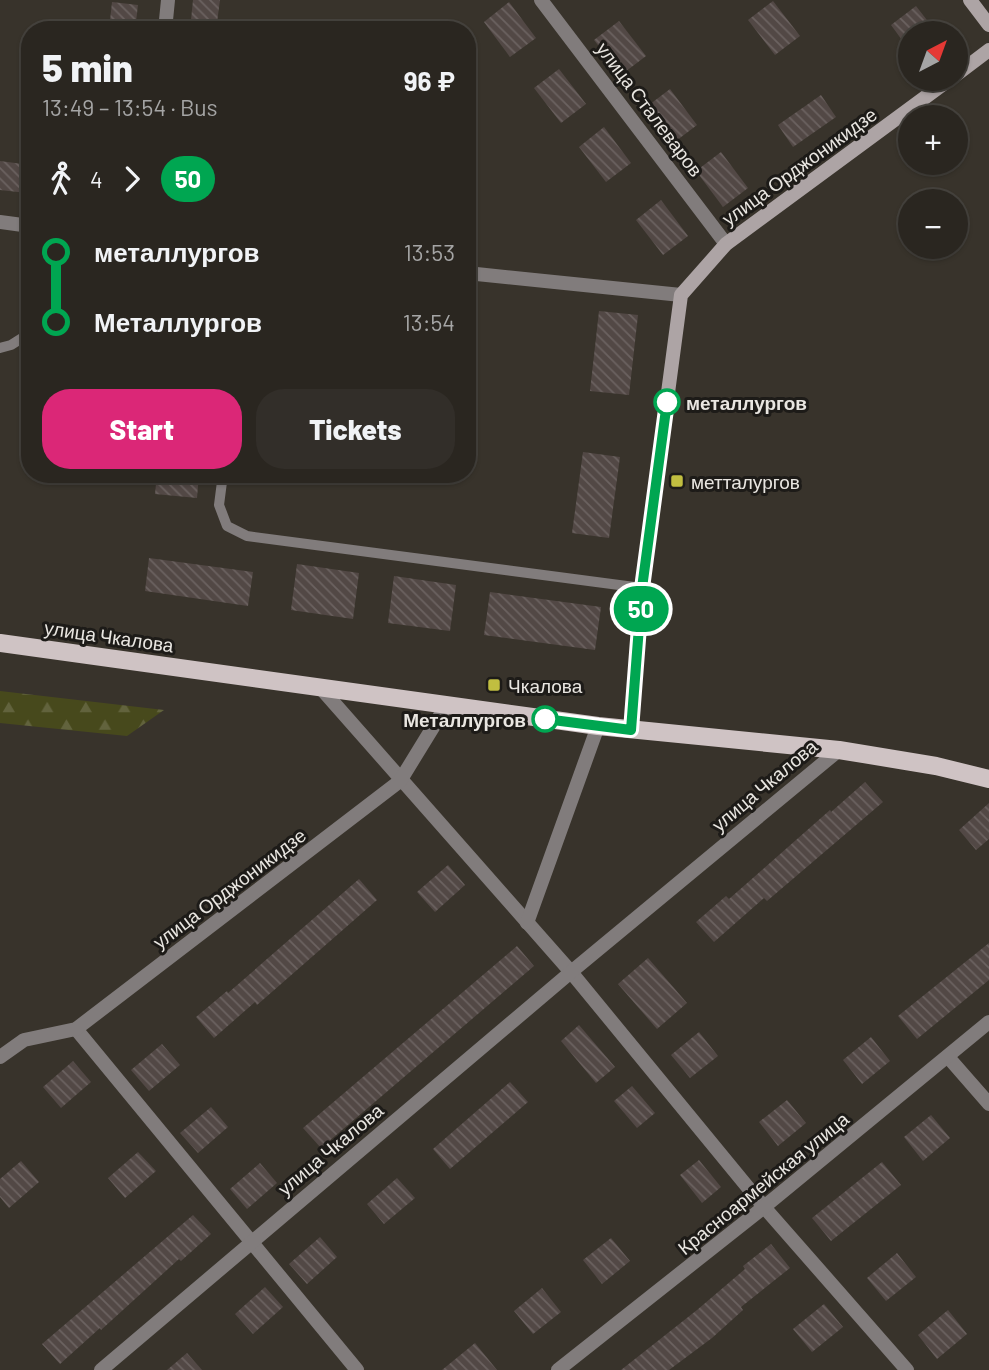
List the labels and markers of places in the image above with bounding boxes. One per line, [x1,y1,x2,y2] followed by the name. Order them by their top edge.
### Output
[654,389,680,415] marker: металлургов
[686,391,807,414] place label: металлургов
[691,470,800,493] place label: метталургов
[669,473,685,489] marker: метталургов
[508,674,583,697] place label: Чкалова
[486,677,502,693] marker: Чкалова
[532,706,558,732] marker: Металлургов
[403,708,526,731] place label: Металлургов

